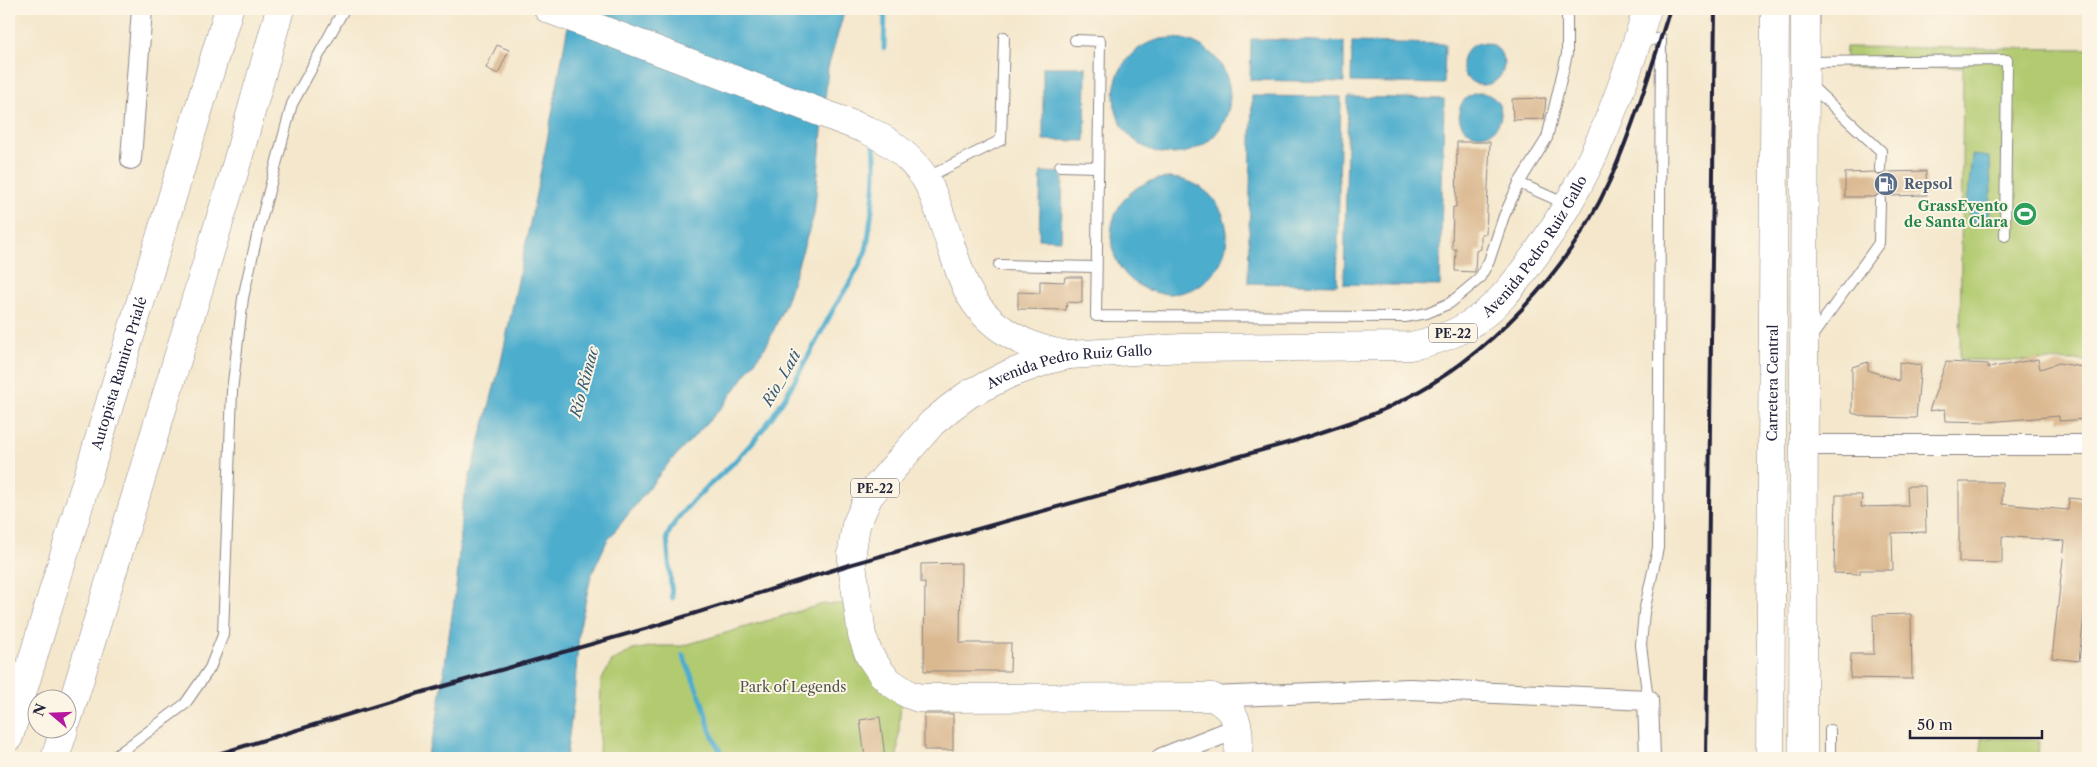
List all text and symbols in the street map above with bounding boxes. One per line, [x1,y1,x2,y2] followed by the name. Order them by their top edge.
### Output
[1873,171,1899,197] fuel station icon: Repsol
[1478,172,1591,322] street label: Avenida Pedro Ruiz Gallo
[1904,175,1953,193] place label: Repsol
[1904,197,2009,231] place label: GrassEvento de Santa Clara
[2012,201,2038,227] sports icon: GrassEvento de Santa Clara
[87,294,151,453] street label: Autopista Ramiro Prialé
[1429,323,1477,342] road number: PE-22
[1763,324,1782,442] street label: Carretera Central
[983,341,1153,393] street label: Avenida Pedro Ruiz Gallo
[565,344,603,420] water label: Río Rímac
[757,346,805,410] water label: Rio_Lati
[851,478,899,498] road number: PE-22
[740,678,846,696] park label: Park of Legends
[28,690,78,740] north arrow
[29,701,50,718] text: N
[1910,707,2042,739] scale bar
[1917,715,1953,734] text: 50 m

